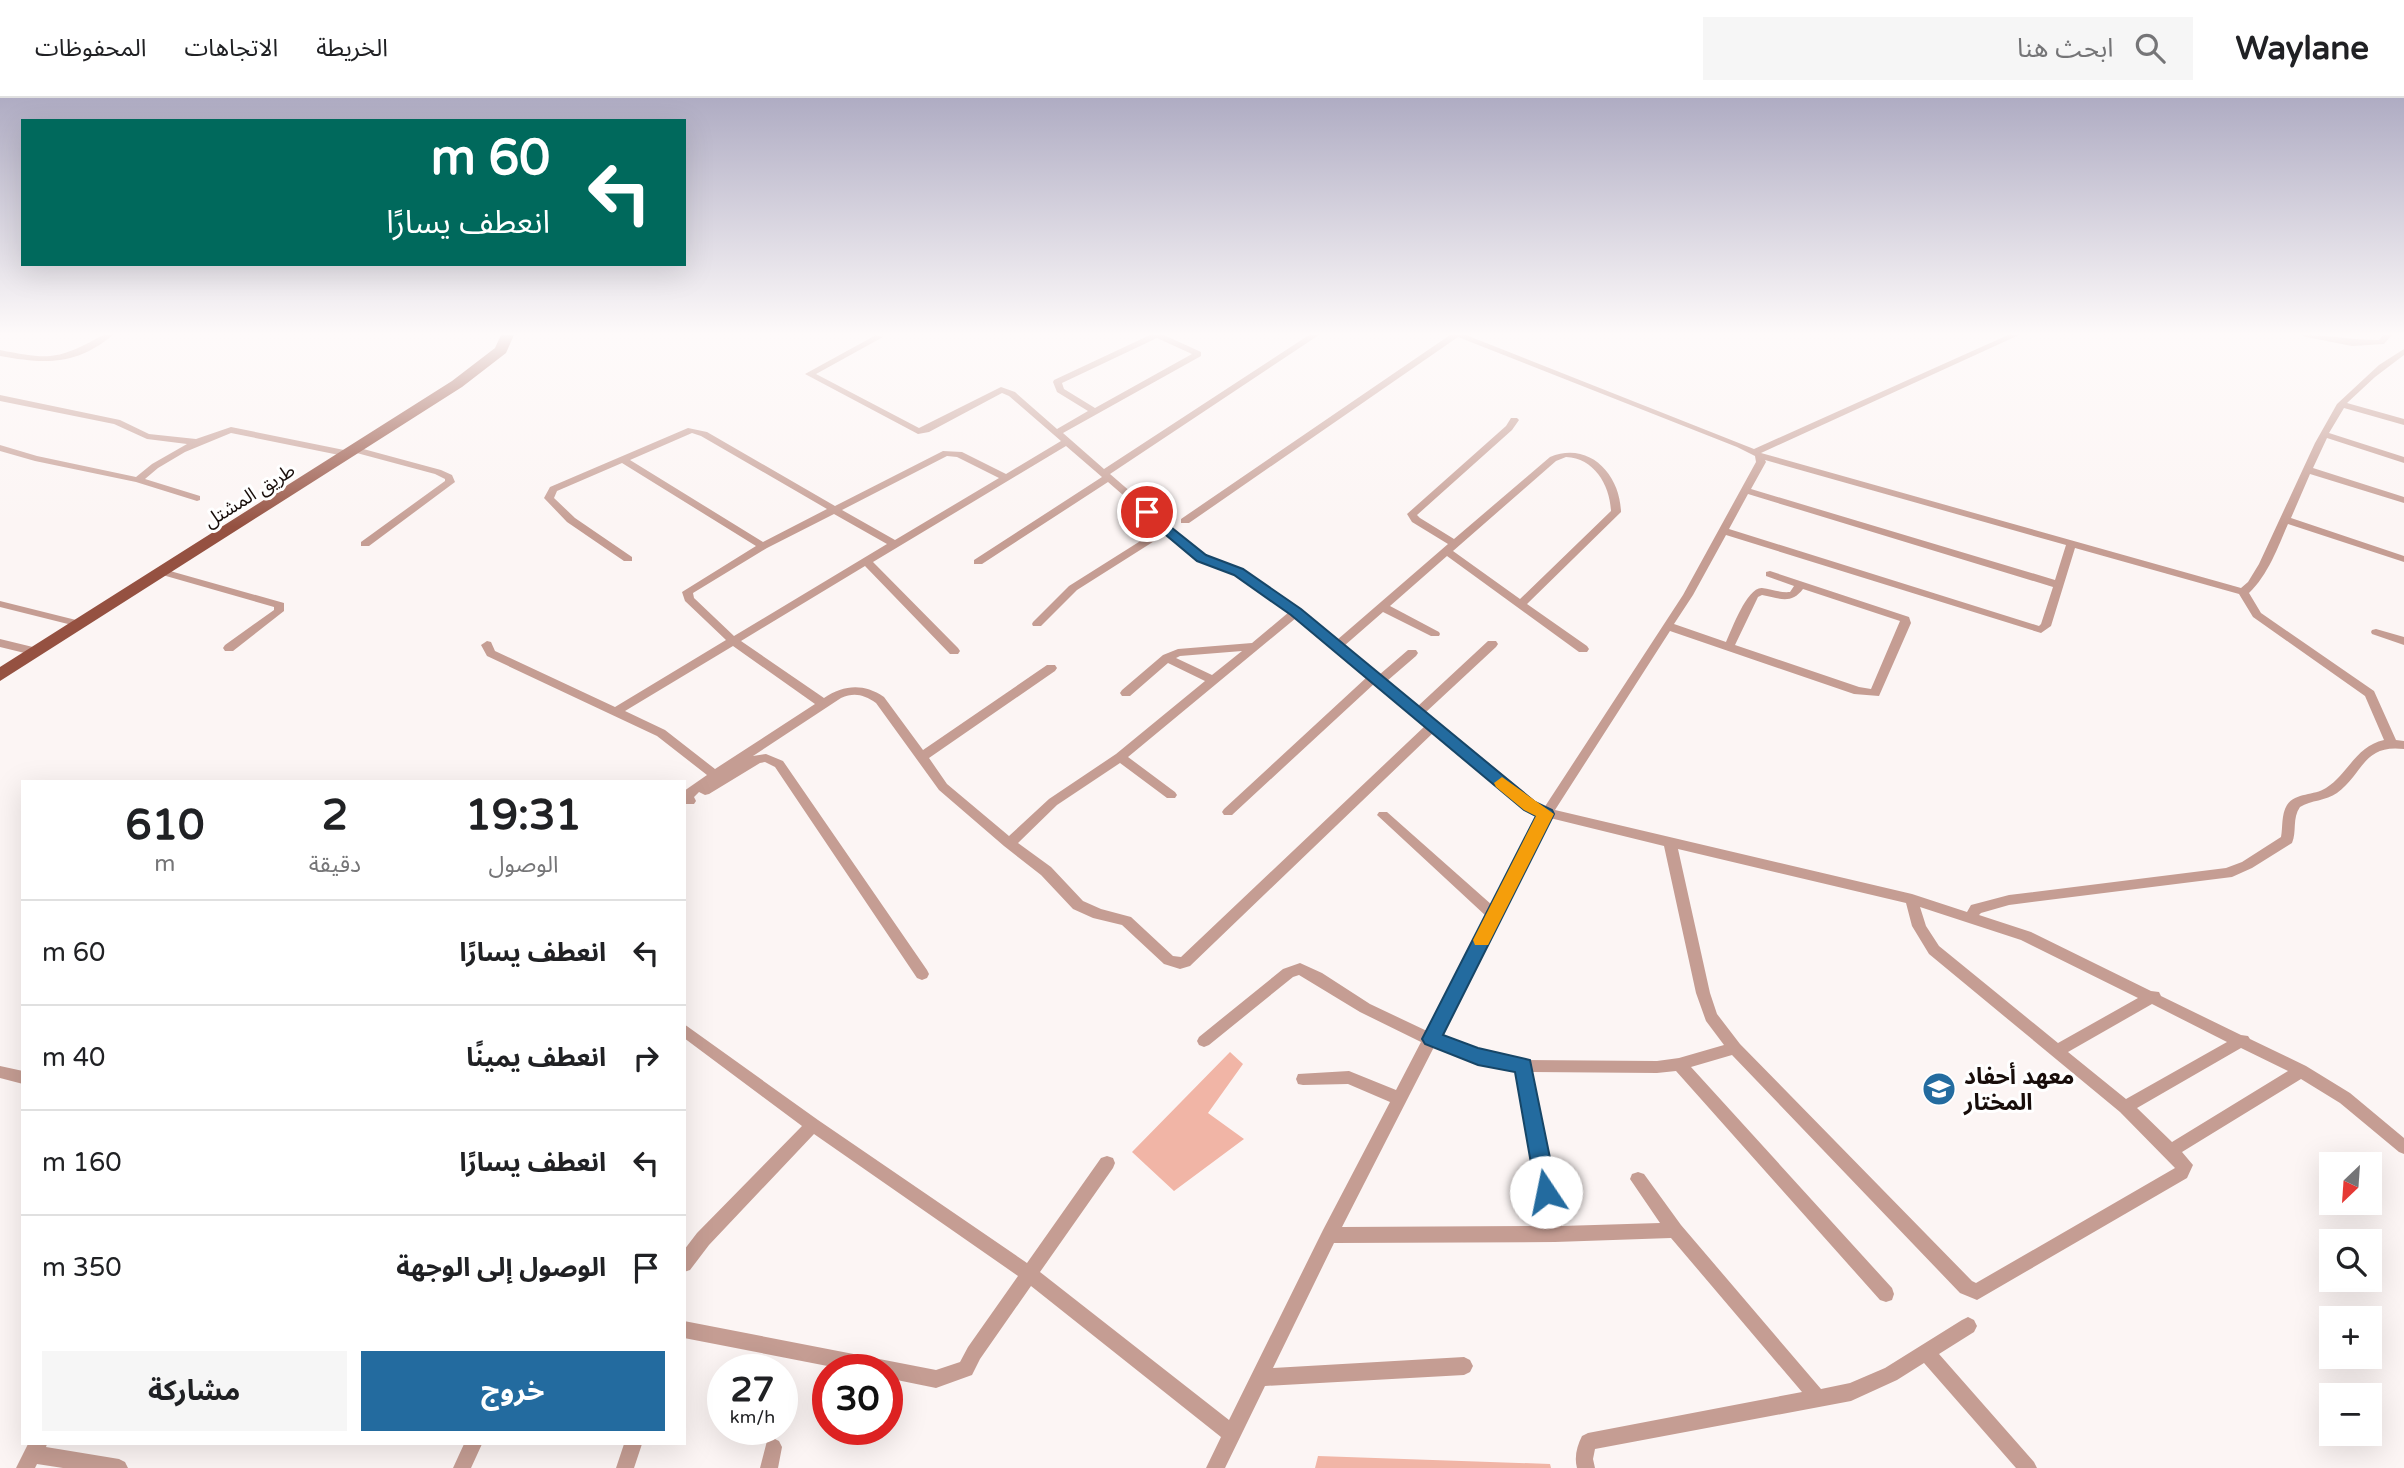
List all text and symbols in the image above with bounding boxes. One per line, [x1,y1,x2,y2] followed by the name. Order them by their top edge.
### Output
[1703,17,2193,80] search box
[2131,29,2169,67] icon: search
[2235,29,2369,68] text: Waylane
[2017,33,2113,64] text: ابحث هنا
[35,34,146,63] text: المحفوظات
[184,34,278,63] text: الاتجاهات
[316,34,388,63] text: الخريطة
[431,129,550,188] text: 60 m
[574,147,665,238] icon: left
[386,204,550,242] text: انعطف يسارًا
[200,459,299,533] street label: طريق المشتل
[1117,482,1177,542] pin
[1128,493,1166,531] icon: arrive
[322,790,348,841] text: 2
[465,790,582,841] text: 19:31
[125,800,204,851] text: 610
[154,850,175,878] text: m
[309,851,361,879] text: دقيقة
[489,851,558,879] text: الوصول
[627,934,665,972] icon: left
[42,937,105,968] text: 60 m
[460,937,606,968] text: انعطف يسارًا
[627,1039,665,1077] icon: right
[42,1042,105,1073] text: 40 m
[466,1042,606,1073] text: انعطف يمينًا
[1963,1062,2074,1117] place label: معهد أحفاد المختار
[1920,1070,1958,1108] school or university icon: معهد أحفاد المختار
[627,1144,665,1182] icon: left
[42,1147,122,1178] text: 160 m
[460,1147,606,1178] text: انعطف يسارًا
[2319,1152,2382,1214] north arrow
[2319,1152,2382,1446] map controls
[1509,1155,1583,1229] position arrow
[2319,1229,2382,1292] button: search
[627,1249,665,1287] icon: arrive
[42,1252,122,1283] text: 350 m
[396,1252,606,1283] text: الوصول إلى الوجهة
[2319,1306,2382,1369] button: +
[42,1351,347,1431] button: مشاركة
[361,1351,665,1431] button: خروج
[812,1354,903,1445] speed limit sign: 30
[731,1369,774,1411] text: 27
[2319,1383,2382,1446] button: −
[730,1406,775,1428] text: km/h

